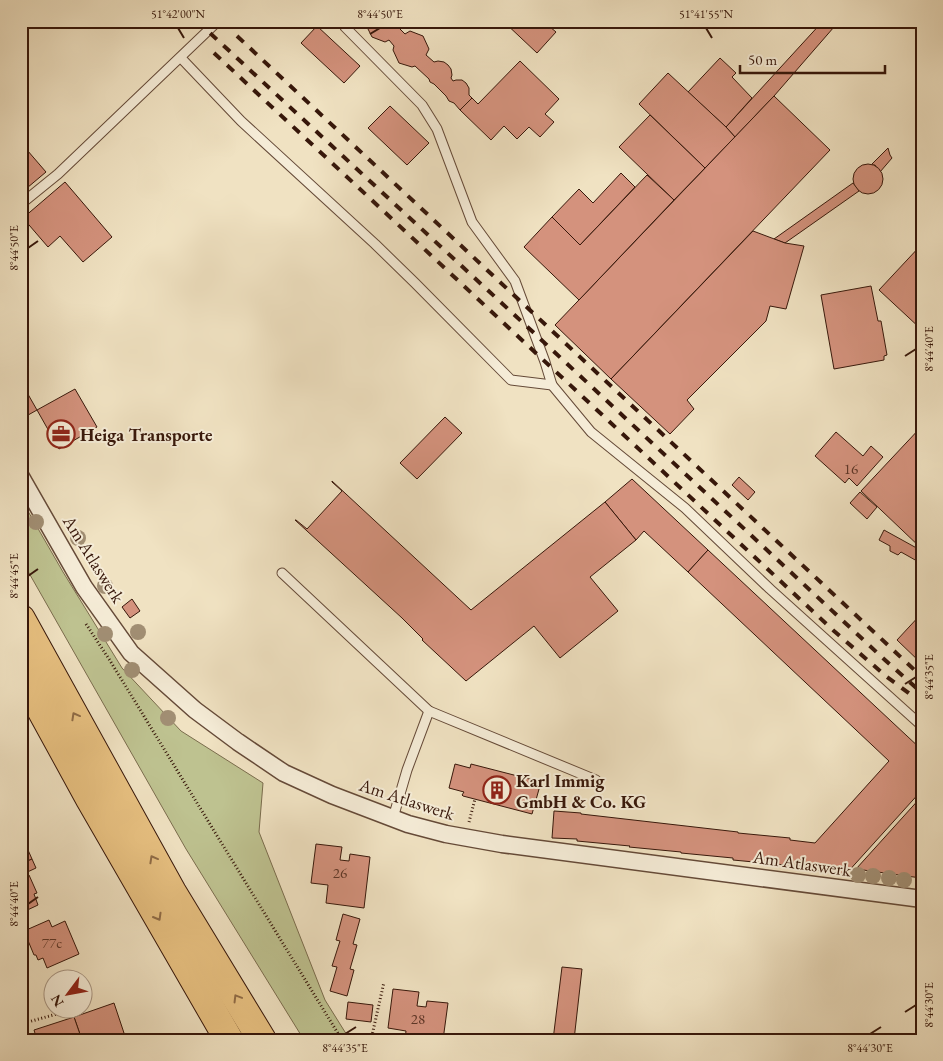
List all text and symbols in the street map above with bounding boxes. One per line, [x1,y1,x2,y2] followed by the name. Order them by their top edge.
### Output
[151,6,205,22] text: 51°42'00"N
[357,6,403,22] text: 8°44'50"E
[679,6,733,22] text: 51°41'55"N
[740,42,886,74] scale bar
[748,50,777,69] text: 50 m
[6,225,22,271] text: 8°44'50"E
[921,326,937,372] text: 8°44'40"E
[46,419,76,449] office icon: Heiga Transporte
[80,423,213,446] place label: Heiga Transporte
[844,459,858,478] house number: 16
[58,510,130,607] street label: Am Atlaswerk
[6,553,22,599] text: 8°44'45"E
[921,654,937,700] text: 8°44'35"E
[71,713,81,722] one-way arrow
[516,769,646,813] place label: Karl Immig GmbH & Co. KG
[355,772,458,825] street label: Am Atlaswerk
[482,775,512,805] building icon: Karl Immig GmbH & Co. KG
[750,845,853,881] street label: Am Atlaswerk
[150,855,160,864] one-way arrow
[333,863,347,882] house number: 26
[6,881,22,927] text: 8°44'40"E
[152,911,162,920] one-way arrow
[42,933,62,952] house number: 77c
[42,968,92,1018] north arrow
[921,982,937,1028] text: 8°44'30"E
[46,991,68,1010] text: N
[233,995,243,1004] one-way arrow
[411,1009,425,1028] house number: 28
[322,1040,368,1056] text: 8°44'35"E
[847,1040,893,1056] text: 8°44'30"E

